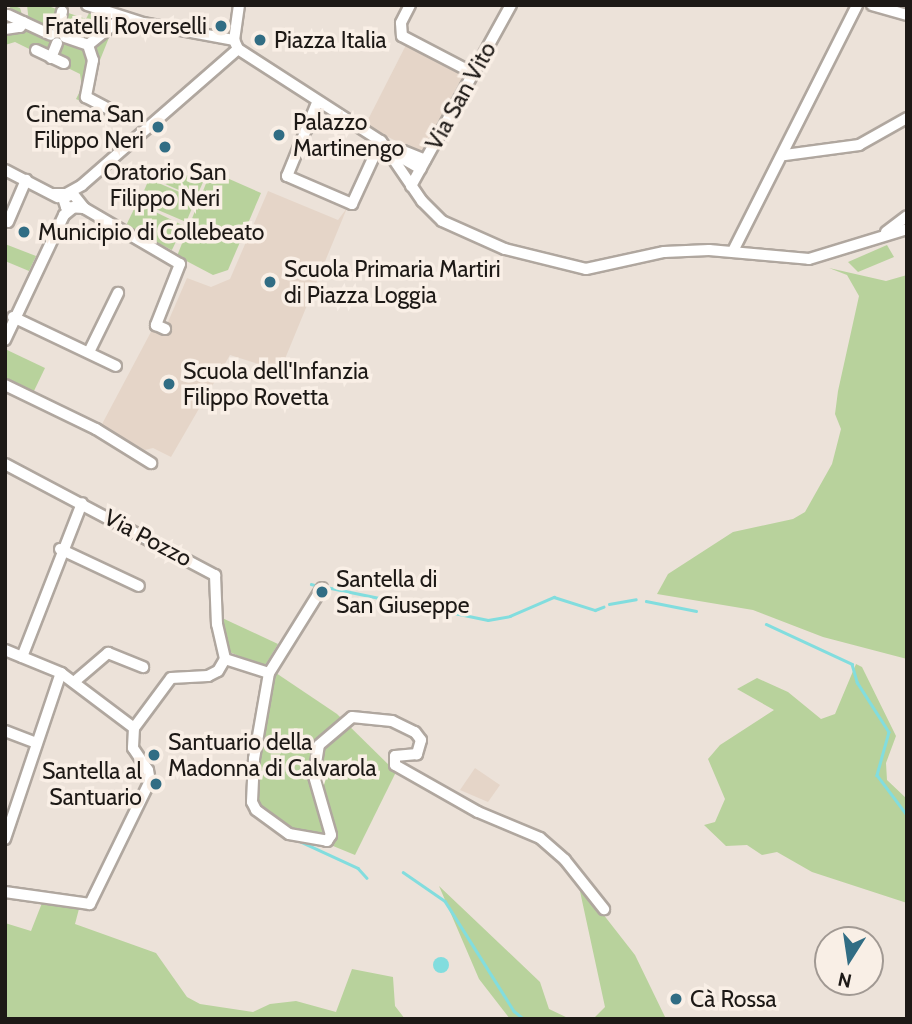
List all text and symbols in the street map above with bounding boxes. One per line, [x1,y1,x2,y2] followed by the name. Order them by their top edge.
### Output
[45,12,207,40] place label: Fratelli Roverselli
[213,18,229,34] marker: Fratelli Roverselli
[274,26,387,54] place label: Piazza Italia
[252,32,268,48] marker: Piazza Italia
[420,37,502,155] street label: Via San Vito
[26,100,144,154] place label: Cinema San Filippo Neri
[293,108,404,162] place label: Palazzo Martinengo
[150,119,166,135] marker: Cinema San Filippo Neri
[271,127,287,143] marker: Palazzo Martinengo
[157,139,173,155] marker: Oratorio San Filippo Neri
[103,158,227,212] place label: Oratorio San Filippo Neri
[38,218,265,246] place label: Municipio di Collebeato
[16,224,32,240] marker: Municipio di Collebeato
[284,255,501,309] place label: Scuola Primaria Martiri di Piazza Loggia
[262,274,278,290] marker: Scuola Primaria Martiri di Piazza Loggia
[183,357,369,411] place label: Scuola dell'Infanzia Filippo Rovetta
[161,376,177,392] marker: Scuola dell'Infanzia Filippo Rovetta
[99,503,197,573] street label: Via Pozzo
[336,565,469,619] place label: Santella di San Giuseppe
[314,584,330,600] marker: Santella di San Giuseppe
[168,728,377,782] place label: Santuario della Madonna di Calvarola
[146,747,162,763] marker: Santuario della Madonna di Calvarola
[42,757,142,811] place label: Santella al Santuario
[148,776,164,792] marker: Santella al Santuario
[814,926,884,996] north arrow
[836,967,854,993] text: N
[690,985,777,1013] place label: Cà Rossa
[668,991,684,1007] marker: Cà Rossa

